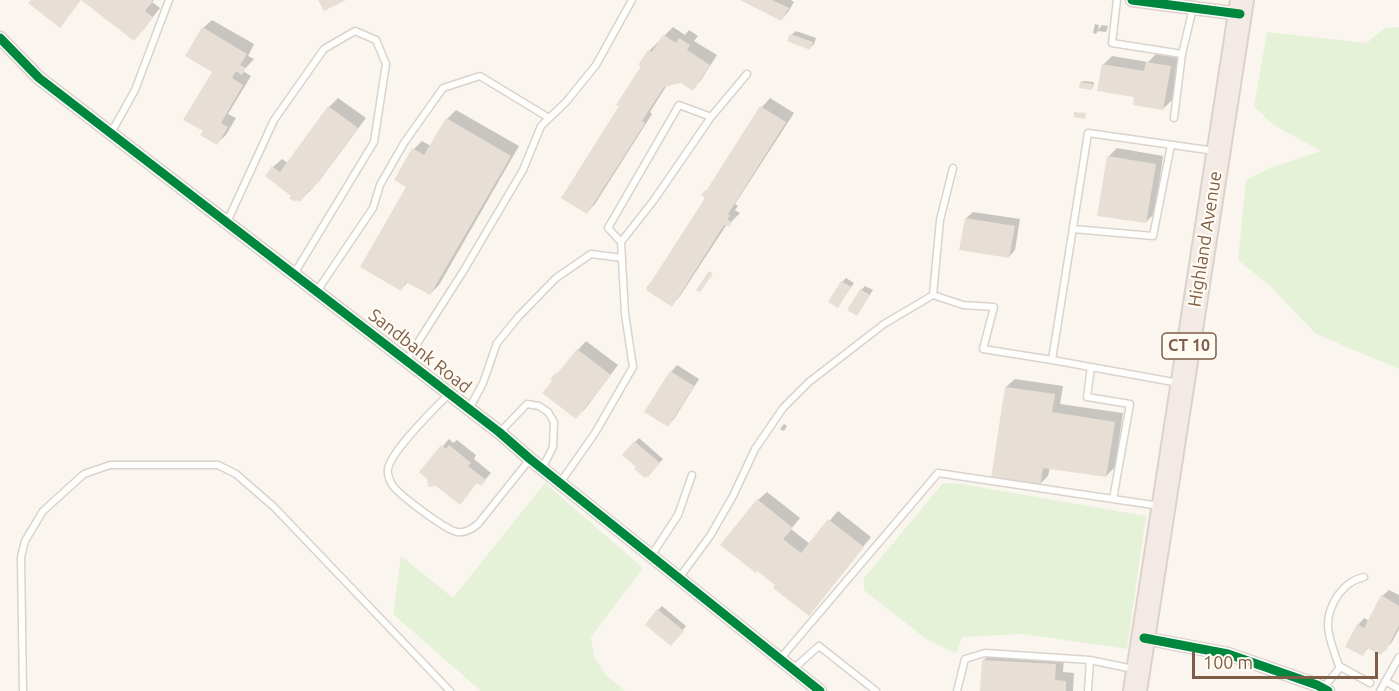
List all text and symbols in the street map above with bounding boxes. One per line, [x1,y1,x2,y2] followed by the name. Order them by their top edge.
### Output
[1184,170,1226,308] street label: Highland Avenue
[364,304,476,398] street label: Sandbank Road
[1162,333,1216,359] road number: CT 10
[1195,640,1381,678] scale bar
[1203,652,1253,672] text: 100 m

